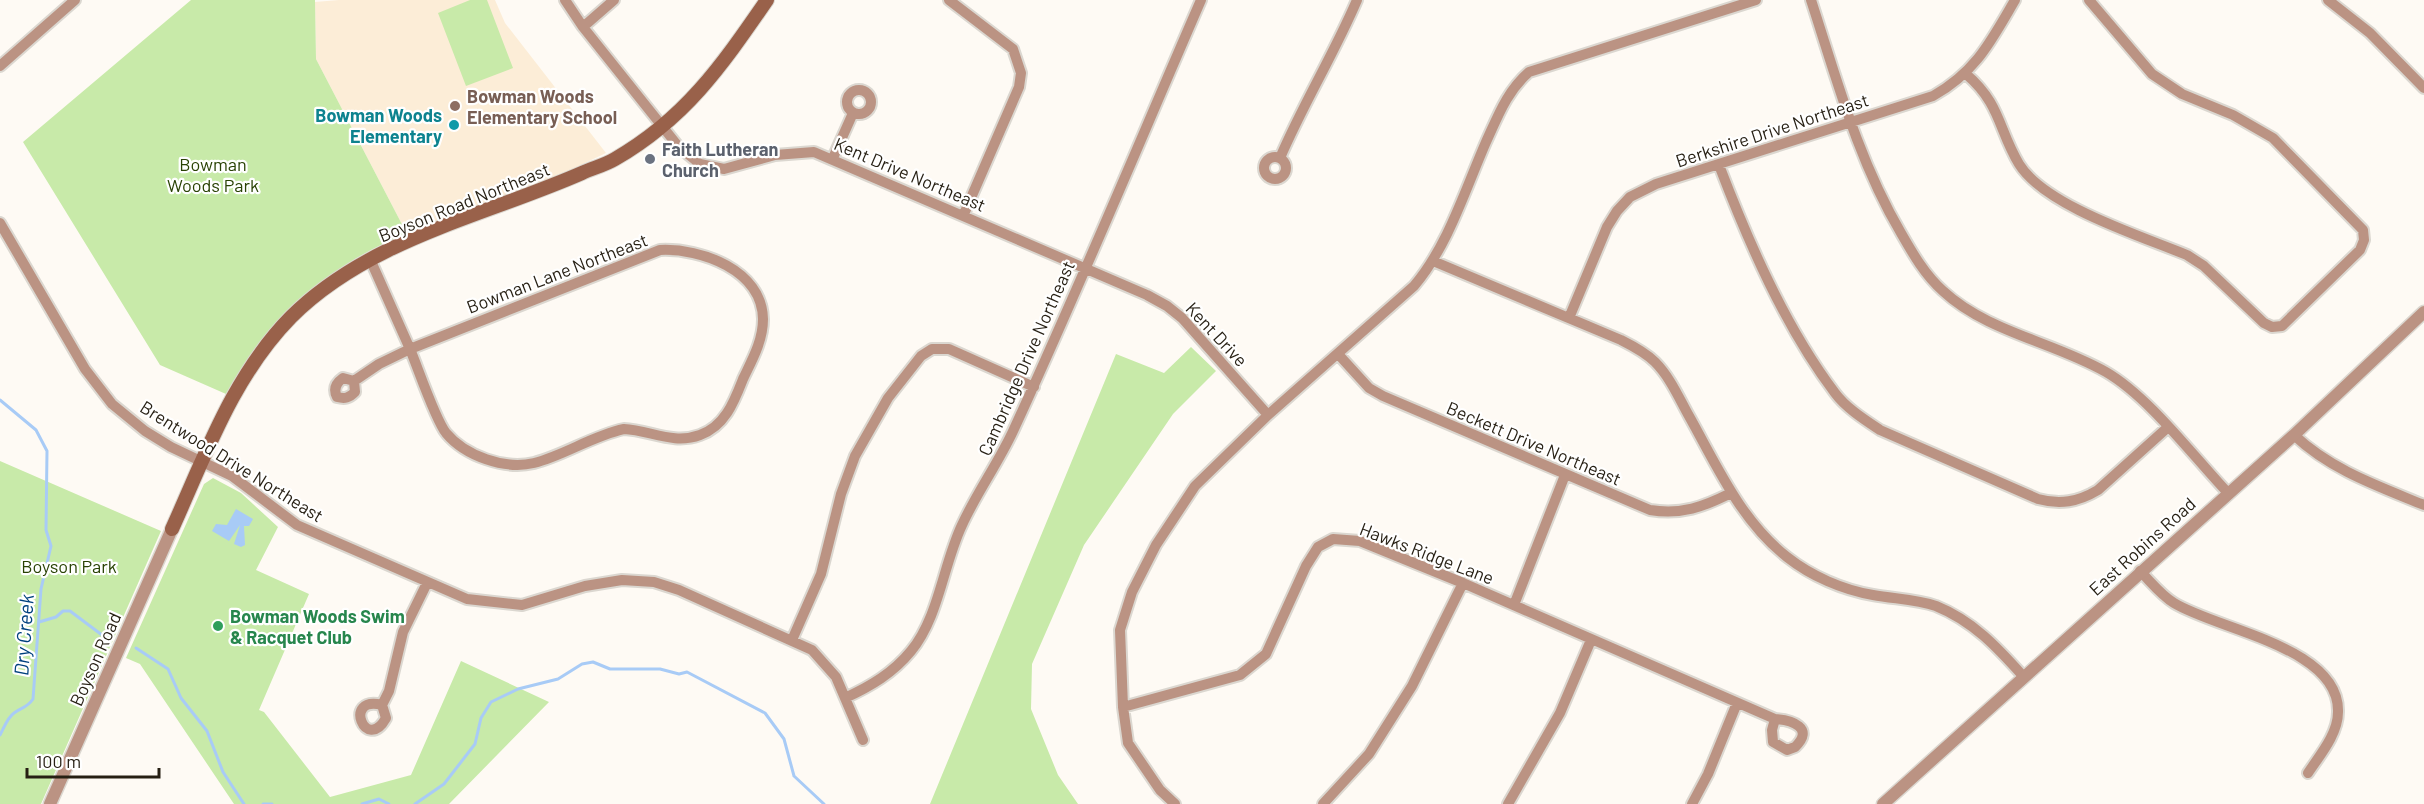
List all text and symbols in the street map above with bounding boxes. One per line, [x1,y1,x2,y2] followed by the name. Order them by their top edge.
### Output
[467,85,617,128] place label: Bowman Woods Elementary School
[1673,88,1871,172] street label: Berkshire Drive Northeast
[448,99,462,113] marker: Bowman Woods Elementary School
[315,104,442,147] place label: Bowman Woods Elementary
[447,118,461,132] marker: Bowman Woods Elementary
[831,132,989,216] street label: Kent Drive Northeast
[662,138,778,181] place label: Faith Lutheran Church
[643,152,657,166] marker: Faith Lutheran Church
[167,153,259,196] park label: Bowman Woods Park
[375,158,553,246] street label: Boyson Road Northeast
[463,228,651,318] street label: Bowman Lane Northeast
[973,257,1079,459] street label: Cambridge Drive Northeast
[1182,297,1252,371] street label: Kent Drive
[136,396,328,526] street label: Brentwood Drive Northeast
[1443,396,1625,490] street label: Beckett Drive Northeast
[2084,492,2200,600] street label: East Robins Road
[1357,517,1497,589] street label: Hawks Ridge Lane
[21,555,117,577] park label: Boyson Park
[8,593,38,677] water label: Dry Creek
[230,605,405,648] place label: Bowman Woods Swim & Racquet Club
[65,609,125,709] street label: Boyson Road
[211,619,225,633] marker: Bowman Woods Swim & Racquet Club
[27,741,159,779] scale bar
[36,750,81,772] text: 100 m

